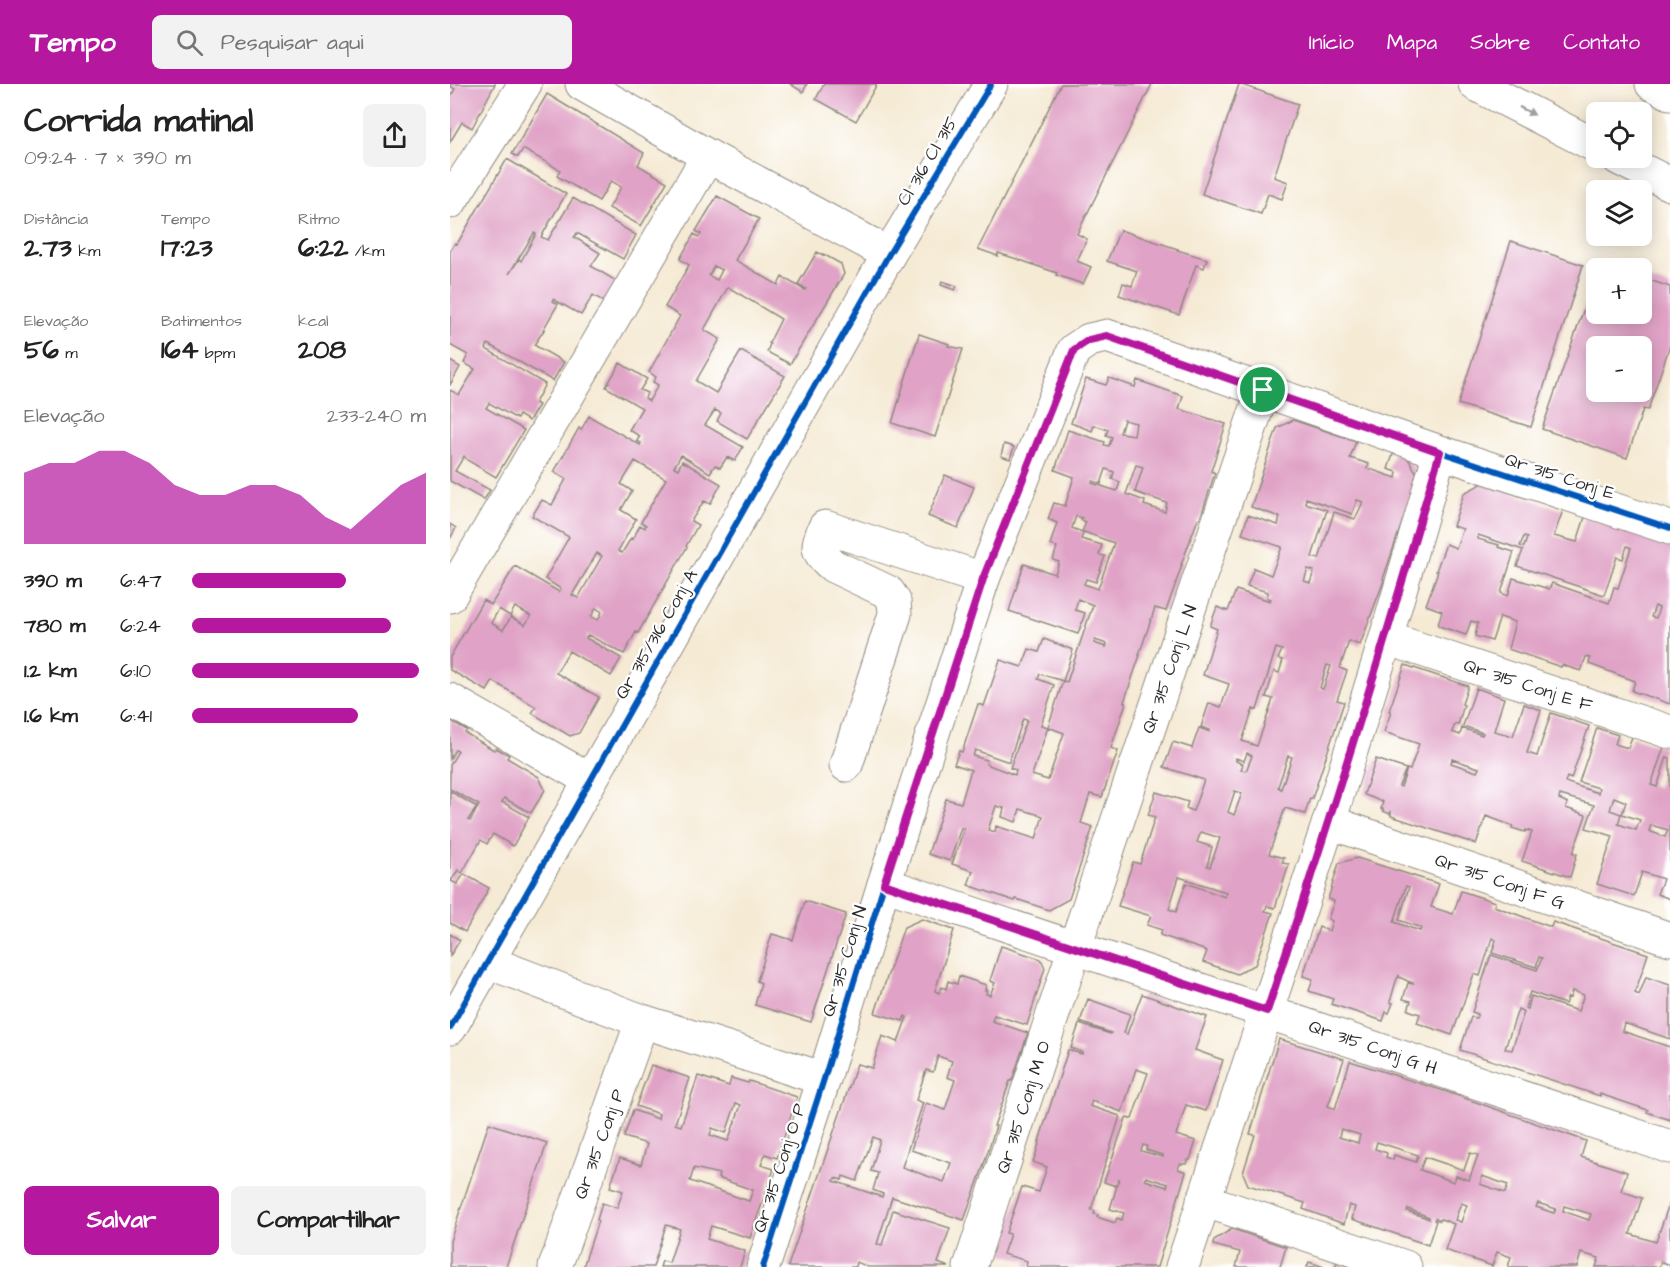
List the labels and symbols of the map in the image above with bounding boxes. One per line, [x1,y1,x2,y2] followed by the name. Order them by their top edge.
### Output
[1519,106,1536,116] one-way arrow
[891,112,964,210] street label: Cl 316 Cl 315
[1237,364,1288,415] pin
[1502,447,1618,506] street label: Qr 315 Conj E
[609,564,704,704] street label: Qr 315/316 Conj A
[1136,601,1203,737] street label: Qr 315 Conj L N
[1460,653,1596,718] street label: Qr 315 Conj E F
[1432,848,1569,916] street label: Qr 315 Conj F G
[816,903,873,1020] street label: Qr 315 Conj N
[1305,1014,1440,1081] street label: Qr 315 Conj G H
[990,1038,1057,1177] street label: Qr 315 Conj M O
[568,1085,631,1203] street label: Qr 315 Conj P
[747,1100,812,1236] street label: Qr 315 Conj O P

